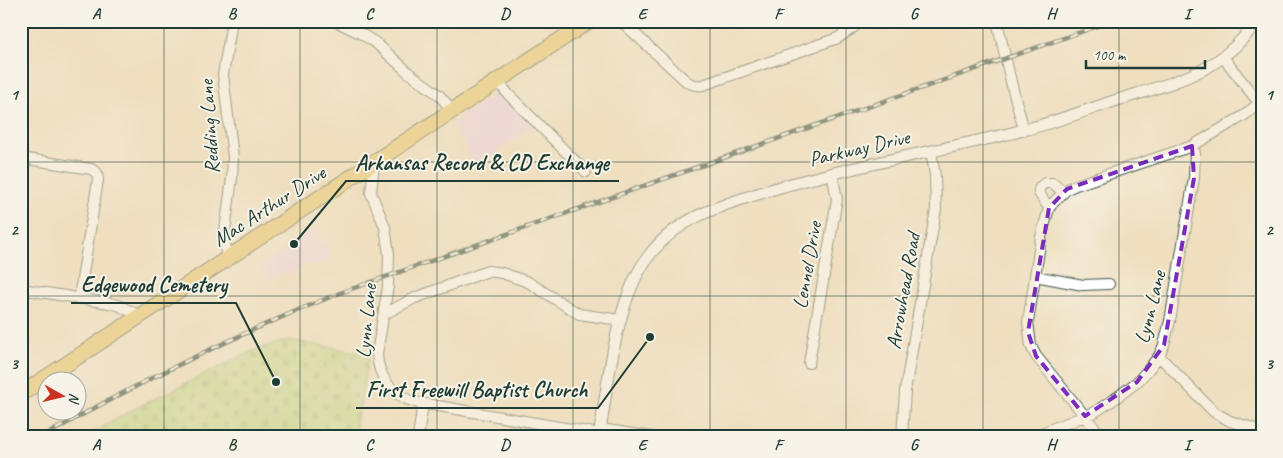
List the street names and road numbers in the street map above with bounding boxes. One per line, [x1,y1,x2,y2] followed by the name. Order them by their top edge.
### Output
[193,77,225,175] street label: Redding Lane
[806,123,914,172] street label: Parkway Drive
[208,159,331,252] street label: Mac Arthur Drive
[787,217,828,310] street label: Lennel Drive
[880,228,926,351] street label: Arrowhead Road
[1128,267,1172,346] street label: Lynn Lane
[350,282,382,359] street label: Lynn Lane

